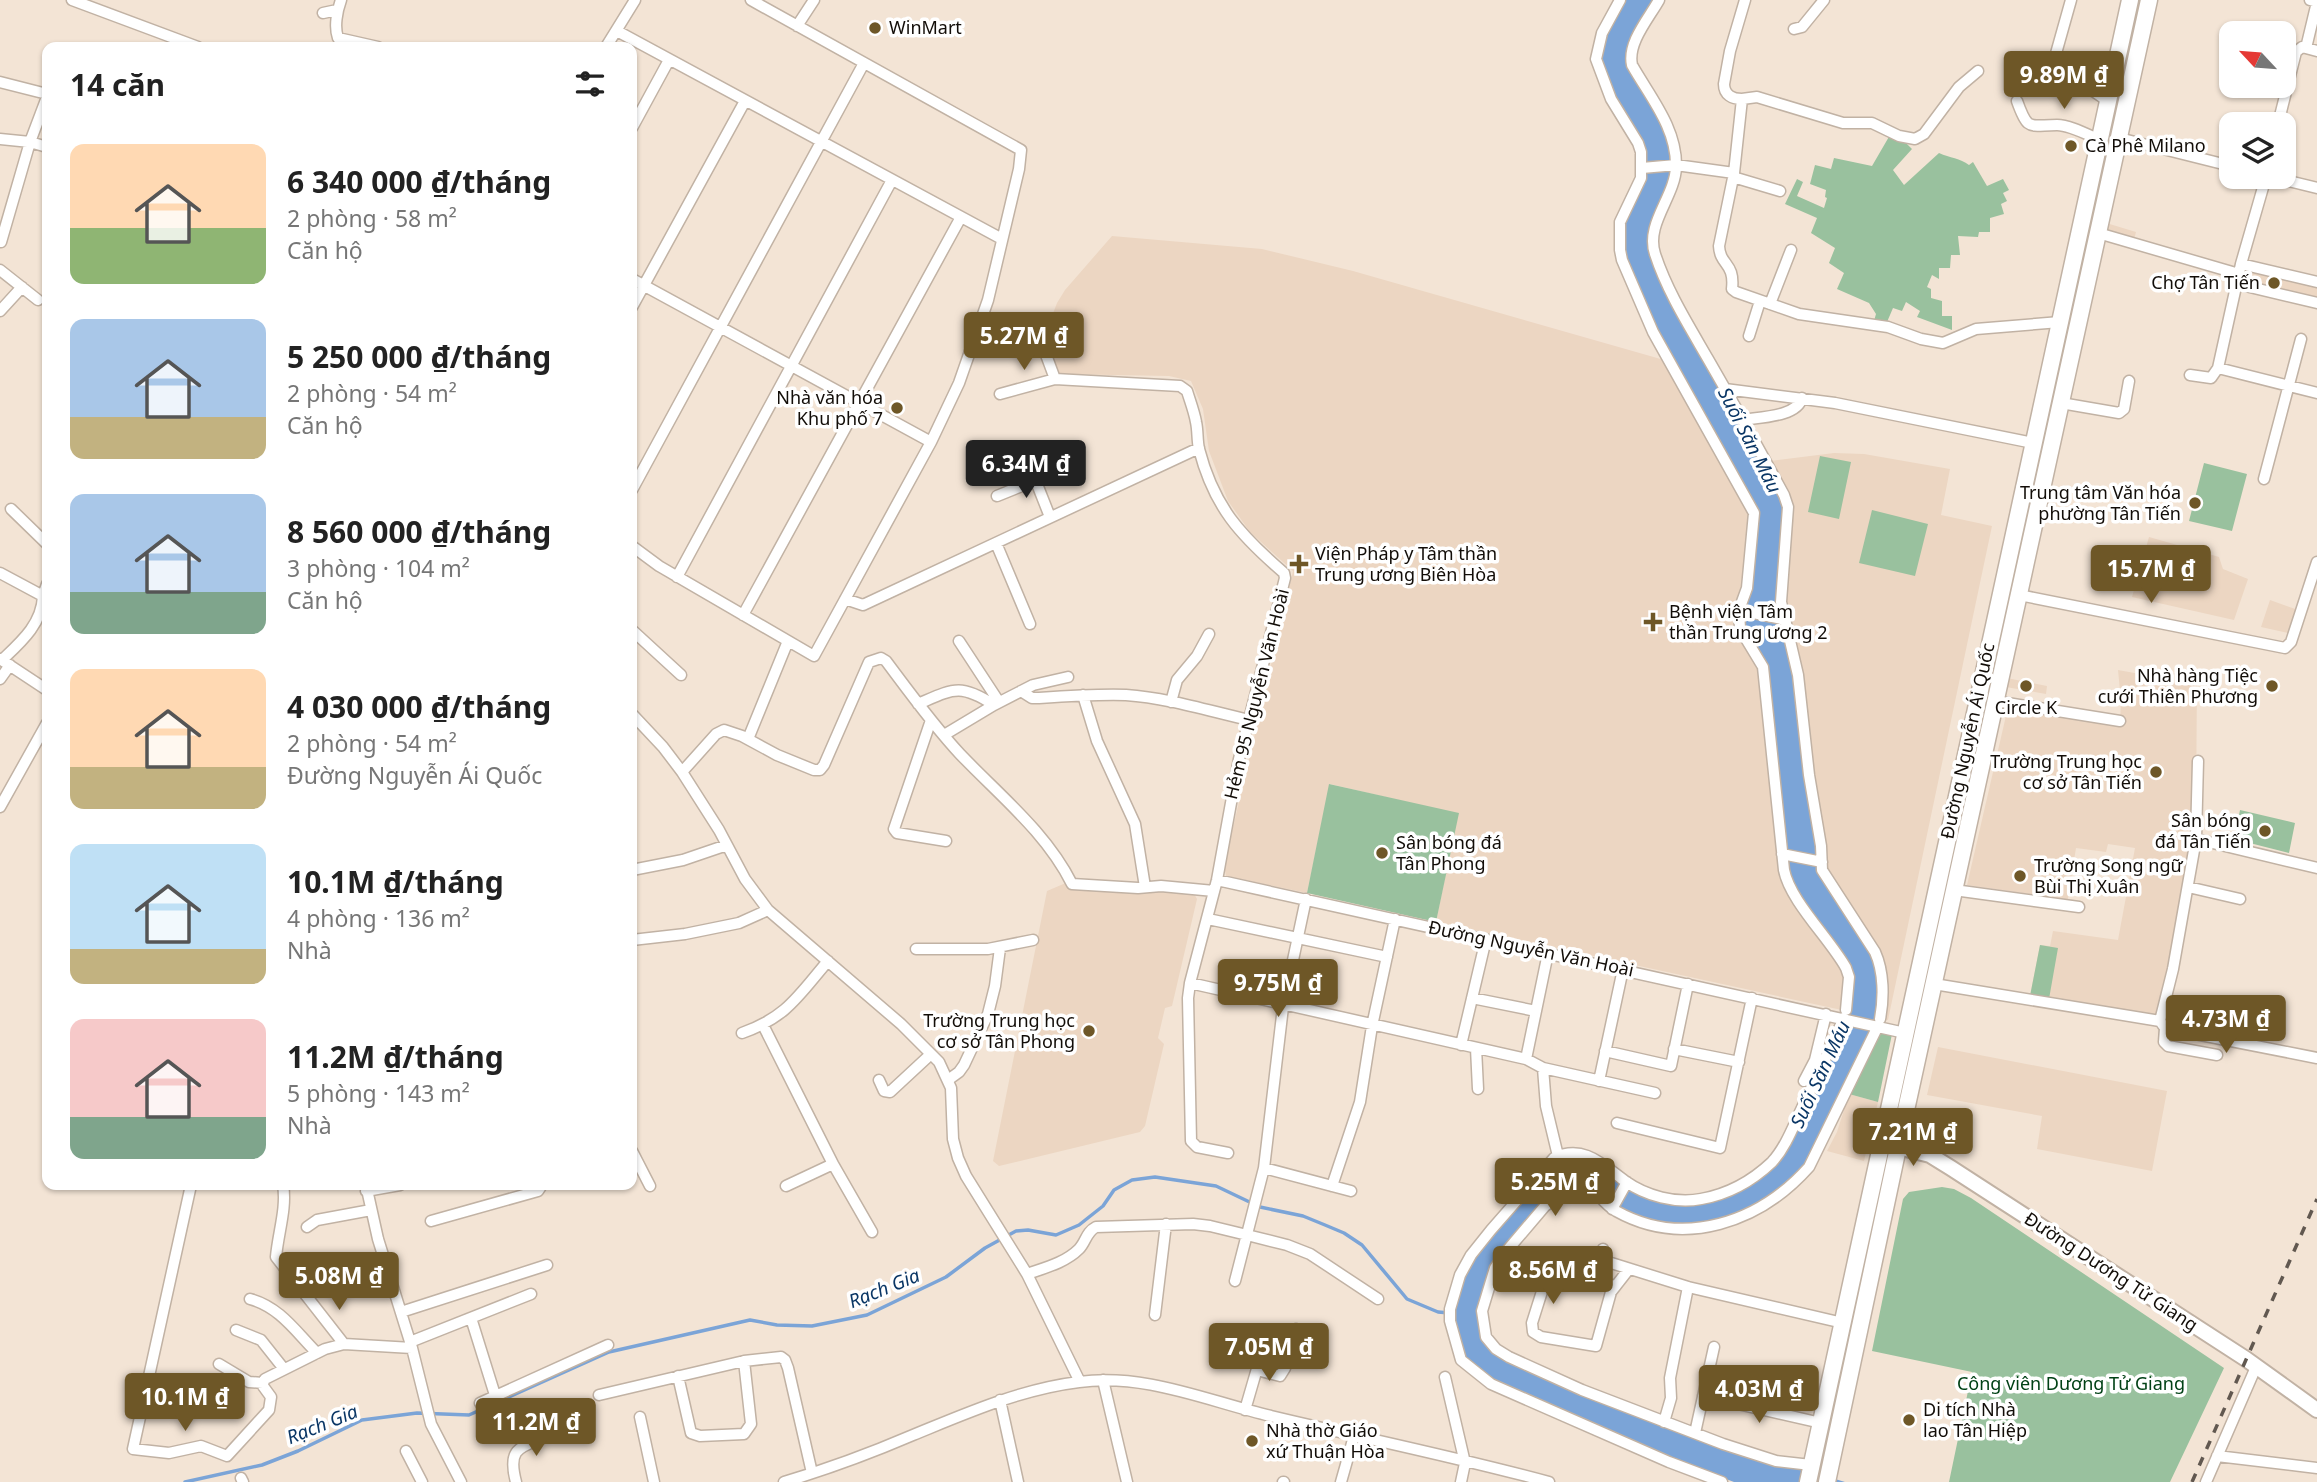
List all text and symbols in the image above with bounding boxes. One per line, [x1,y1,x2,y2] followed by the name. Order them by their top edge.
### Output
[889,15,962,39] place label: WinMart
[867,20,883,36] marker: WinMart
[2219,21,2296,98] north arrow
[2219,21,2296,189] map controls
[1999,52,2129,111] pin: 9.89M ₫
[2020,58,2108,90] text: 9.89M ₫
[70,64,165,105] text: 14 căn
[571,65,609,103] icon: filters
[2219,112,2296,189] button: layers
[2085,133,2206,157] place label: Cà Phê Milano
[2063,138,2079,154] marker: Cà Phê Milano
[287,161,551,202] text: 6 340 000 ₫/tháng
[126,172,210,256] icon: home
[287,202,457,234] text: 2 phòng · 58 m²
[287,234,363,266] text: Căn hộ
[2151,270,2260,294] place label: Chợ Tân Tiến
[2266,275,2282,291] marker: Chợ Tân Tiến
[959,312,1089,372] pin: 5.27M ₫
[980,319,1068,351] text: 5.27M ₫
[287,336,551,377] text: 5 250 000 ₫/tháng
[126,347,210,431] icon: home
[287,377,457,409] text: 2 phòng · 54 m²
[1712,383,1788,497] water label: Suối Săn Máu
[776,385,883,430] place label: Nhà văn hóa Khu phố 7
[889,400,905,416] marker: Nhà văn hóa Khu phố 7
[287,409,363,441] text: Căn hộ
[961,440,1091,500] pin: 6.34M ₫
[982,447,1070,479] text: 6.34M ₫
[2020,480,2181,525] place label: Trung tâm Văn hóa phường Tân Tiến
[2187,495,2203,511] marker: Trung tâm Văn hóa phường Tân Tiến
[287,511,551,552] text: 8 560 000 ₫/tháng
[126,522,210,606] icon: home
[1315,541,1497,586] place label: Viện Pháp y Tâm thần Trung ương Biên Hòa
[2086,546,2216,605] pin: 15.7M ₫
[287,552,470,584] text: 3 phòng · 104 m²
[2107,552,2195,584] text: 15.7M ₫
[1289,554,1309,574] marker: Viện Pháp y Tâm thần Trung ương Biên Hòa
[287,584,363,616] text: Căn hộ
[1218,586,1294,802] street label: Hẻm 95 Nguyễn Văn Hoài
[1669,599,1827,644] place label: Bệnh viện Tâm thần Trung ương 2
[1643,612,1663,632] marker: Bệnh viện Tâm thần Trung ương 2
[1935,640,2000,841] street label: Đường Nguyễn Ái Quốc
[2098,663,2258,708] place label: Nhà hàng Tiệc cưới Thiên Phương
[2018,678,2034,694] marker: Circle K
[2264,678,2280,694] marker: Nhà hàng Tiệc cưới Thiên Phương
[287,686,551,727] text: 4 030 000 ₫/tháng
[1995,695,2058,719] place label: Circle K
[126,697,210,781] icon: home
[287,727,457,759] text: 2 phòng · 54 m²
[1990,749,2142,794] place label: Trường Trung học cơ sở Tân Tiến
[287,759,542,791] text: Đường Nguyễn Ái Quốc
[2148,764,2164,780] marker: Trường Trung học cơ sở Tân Tiến
[2155,808,2251,853] place label: Sân bóng đá Tân Tiến
[2257,823,2273,839] marker: Sân bóng đá Tân Tiến
[1396,830,1502,875] place label: Sân bóng đá Tân Phong
[1374,845,1390,861] marker: Sân bóng đá Tân Phong
[2034,853,2183,898] place label: Trường Song ngữ Bùi Thị Xuân
[287,861,504,902] text: 10.1M ₫/tháng
[2012,868,2028,884] marker: Trường Song ngữ Bùi Thị Xuân
[126,872,210,956] icon: home
[287,902,470,934] text: 4 phòng · 136 m²
[1426,914,1636,982] street label: Đường Nguyễn Văn Hoài
[287,934,332,966] text: Nhà
[1213,960,1343,1019] pin: 9.75M ₫
[1234,966,1322,998] text: 9.75M ₫
[2161,996,2291,1055] pin: 4.73M ₫
[2182,1002,2270,1034] text: 4.73M ₫
[923,1008,1075,1053] place label: Trường Trung học cơ sở Tân Phong
[1784,1016,1856,1132] water label: Suối Săn Máu
[1081,1023,1097,1039] marker: Trường Trung học cơ sở Tân Phong
[287,1036,504,1077] text: 11.2M ₫/tháng
[126,1047,210,1131] icon: home
[287,1077,470,1109] text: 5 phòng · 143 m²
[1848,1108,1978,1168] pin: 7.21M ₫
[287,1109,332,1141] text: Nhà
[1869,1115,1957,1147] text: 7.21M ₫
[1490,1158,1620,1218] pin: 5.25M ₫
[1511,1165,1599,1197] text: 5.25M ₫
[2020,1206,2203,1336] street label: Đường Dương Tử Giang
[1488,1246,1618,1306] pin: 8.56M ₫
[274,1252,404,1312] pin: 5.08M ₫
[1509,1253,1597,1285] text: 8.56M ₫
[295,1259,383,1291] text: 5.08M ₫
[844,1262,924,1314] water label: Rạch Gia
[1204,1324,1334,1383] pin: 7.05M ₫
[1225,1330,1313,1362] text: 7.05M ₫
[1694,1366,1824,1425] pin: 4.03M ₫
[1957,1371,2185,1395] park label: Công viên Dương Tử Giang
[1715,1372,1803,1404] text: 4.03M ₫
[120,1374,250,1433] pin: 10.1M ₫
[141,1380,229,1412] text: 10.1M ₫
[1923,1397,2027,1442] place label: Di tích Nhà lao Tân Hiệp
[282,1398,362,1450] water label: Rạch Gia
[471,1398,601,1458] pin: 11.2M ₫
[492,1405,580,1437] text: 11.2M ₫
[1901,1412,1917,1428] marker: Di tích Nhà lao Tân Hiệp
[1266,1418,1385,1463] place label: Nhà thờ Giáo xứ Thuận Hòa
[1244,1433,1260,1449] marker: Nhà thờ Giáo xứ Thuận Hòa

